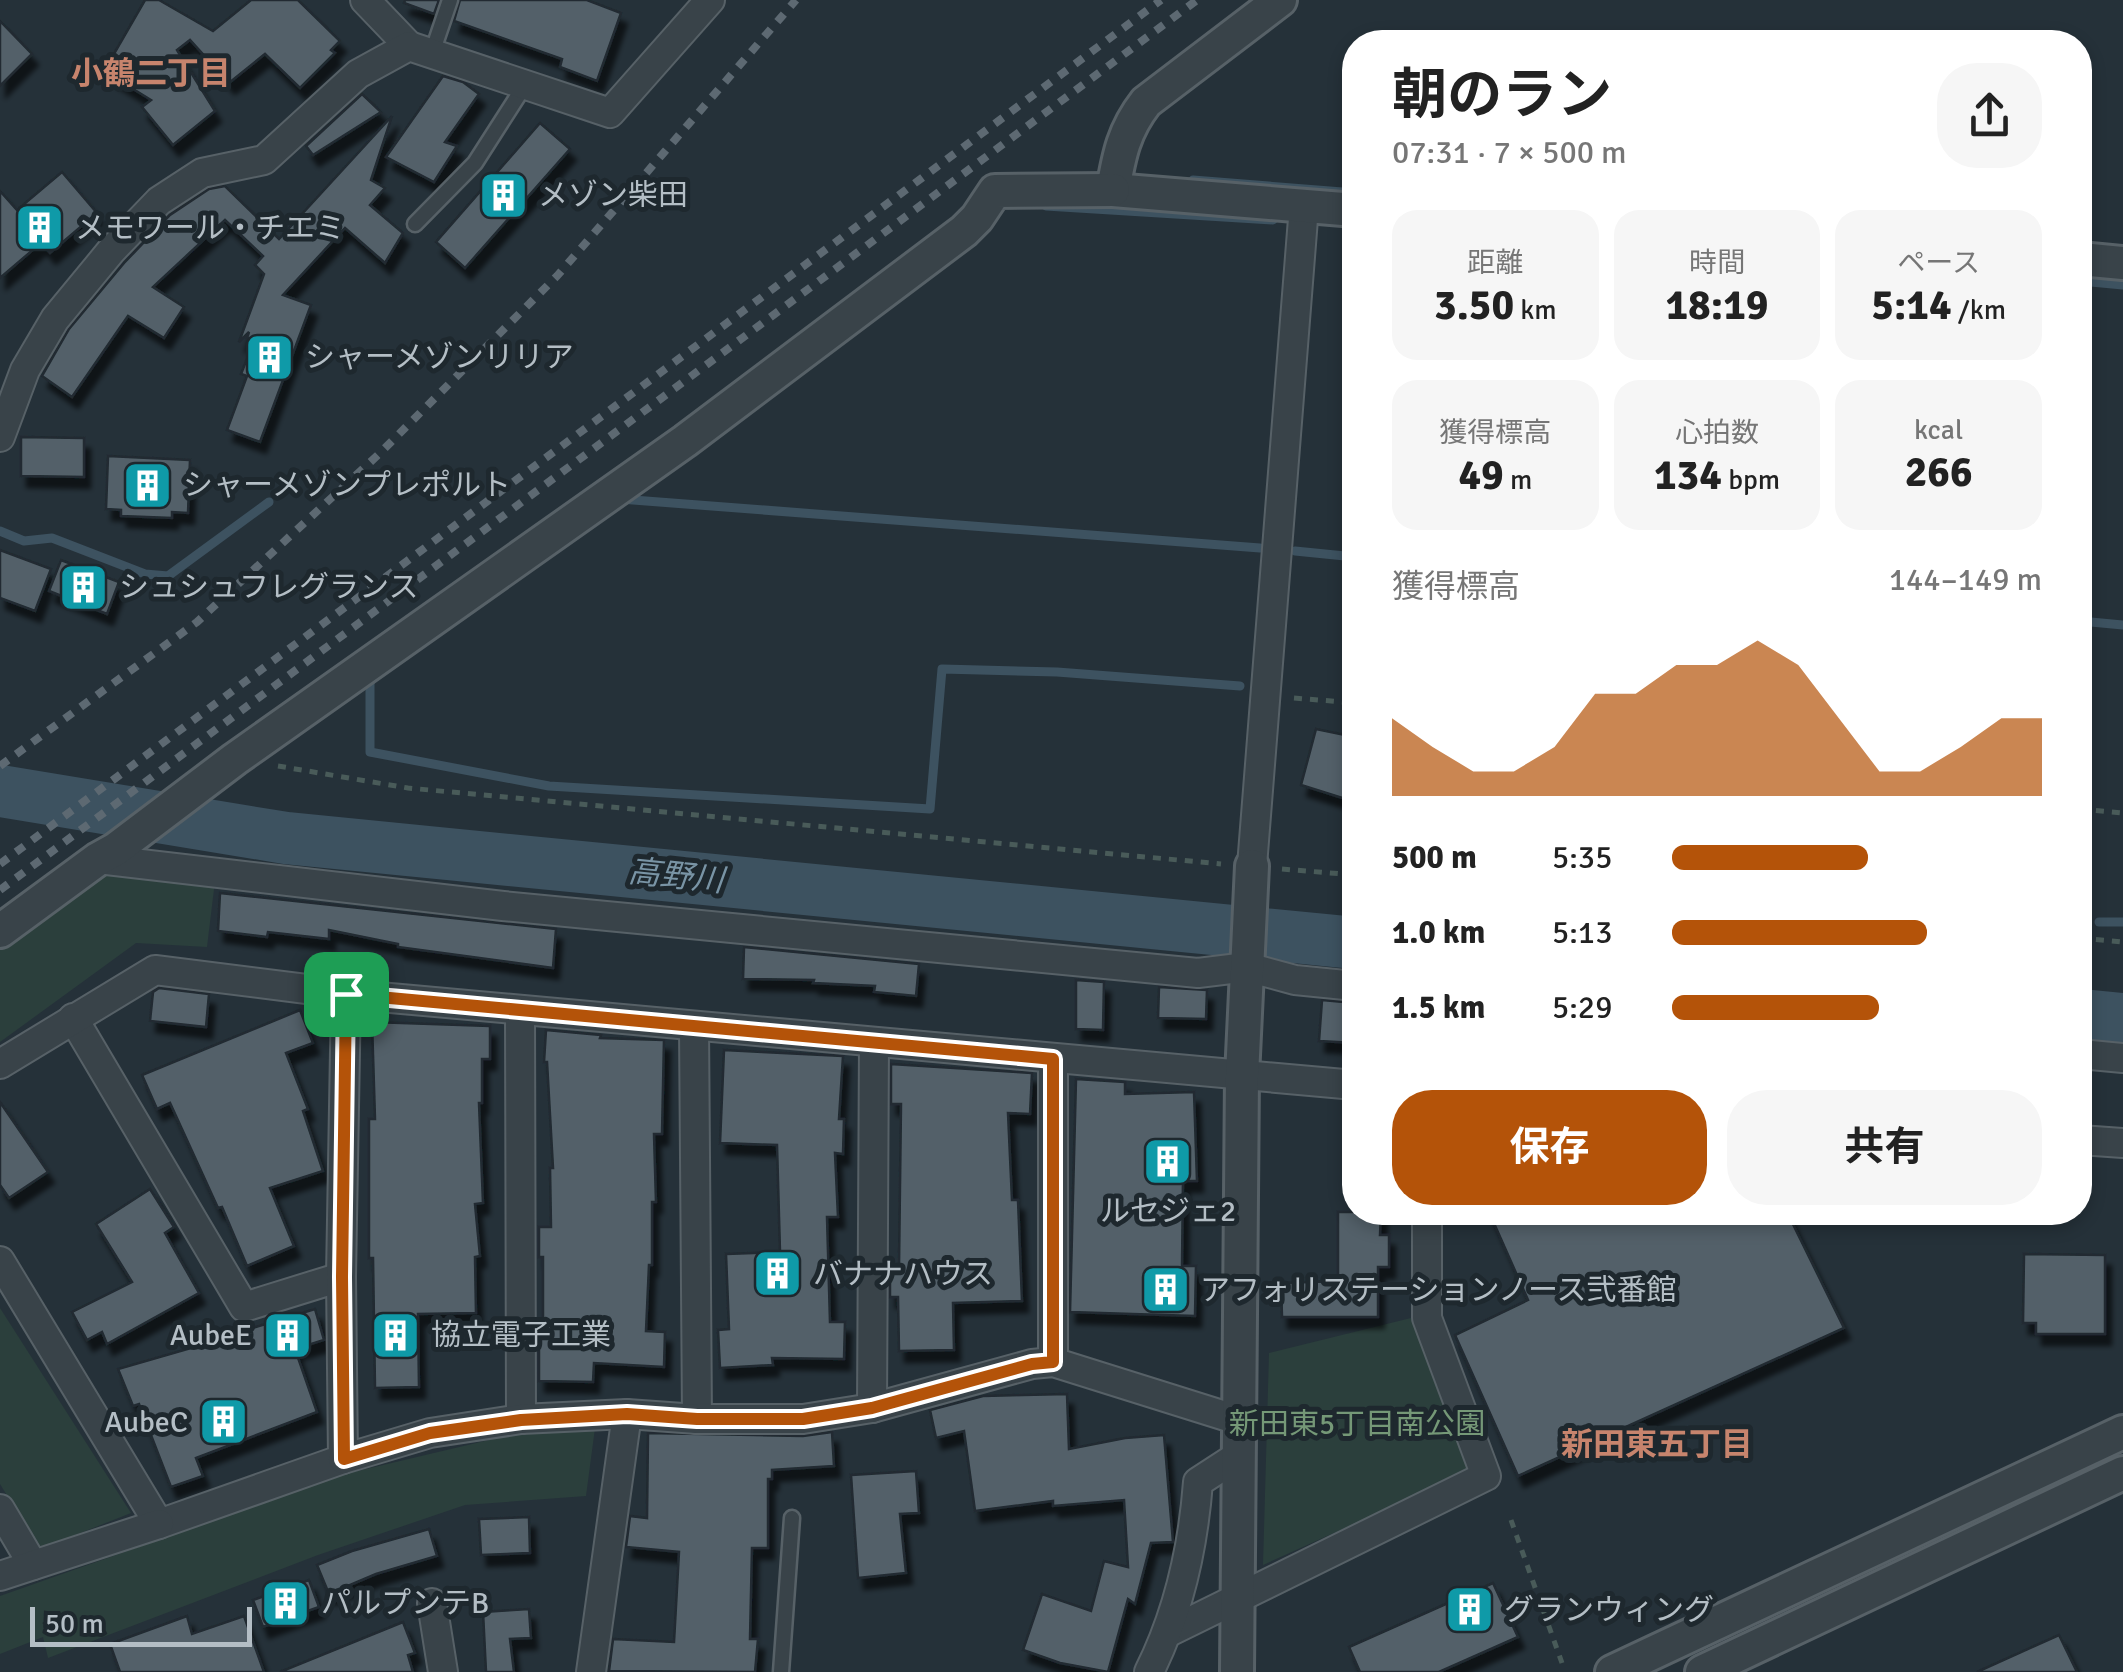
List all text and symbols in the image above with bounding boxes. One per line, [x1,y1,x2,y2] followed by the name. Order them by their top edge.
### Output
[71,54,231,93] district label: 小鶴二丁目
[1392,61,1612,129] text: 朝のラン
[1937,63,2042,168] button: share
[1392,133,1627,172] text: 07:31 · 7 × 500 m
[477,169,529,221] building icon: メゾン柴田
[538,177,688,214] place label: メゾン柴田
[14,202,66,254] building icon: メモワール・チエミ
[75,210,345,247] place label: メモワール・チエミ
[1467,246,1523,280] text: 距離
[1689,246,1745,280] text: 時間
[1897,246,1980,280] text: ペース
[1434,280,1514,331] text: 3.50
[1665,280,1769,331] text: 18:19
[1871,280,1952,331] text: 5:14
[1514,293,1557,327] text: km
[1952,293,2006,327] text: /km
[244,331,296,383] building icon: シャーメゾンリリア
[305,339,574,376] place label: シャーメゾンリリア
[1914,413,1963,447] text: kcal
[1439,416,1551,450] text: 獲得標高
[1675,416,1759,450] text: 心拍数
[1905,447,1973,498] text: 266
[1458,450,1504,501] text: 49
[1654,450,1722,501] text: 134
[122,459,174,511] building icon: シャーメゾンプレポルト
[1504,463,1532,497] text: m
[1722,463,1780,497] text: bpm
[183,467,511,504] place label: シャーメゾンプレポルト
[1889,560,2042,599] text: 144–149 m
[58,561,110,613] building icon: シュシュフレグランス
[1392,567,1520,606] text: 獲得標高
[119,569,418,606] place label: シュシュフレグランス
[1392,838,1477,877] text: 500 m
[1552,838,1612,877] text: 5:35
[626,852,729,901] water label: 高野川
[1392,913,1485,952] text: 1.0 km
[1552,913,1612,952] text: 5:13
[304,952,389,1037] pin
[319,967,374,1022] icon: arrive
[1392,988,1485,1027] text: 1.5 km
[1552,988,1612,1027] text: 5:29
[1392,1090,1707,1205] button: 保存
[1727,1090,2042,1205] button: 共有
[1142,1136,1194,1188] building icon: ルセジェ2
[1100,1193,1236,1230] place label: ルセジェ2
[752,1248,804,1300] building icon: バナナハウス
[813,1256,993,1293] place label: バナナハウス
[1139,1264,1191,1316] building icon: アフォリステーションノース弐番館
[1200,1272,1676,1309] place label: アフォリステーションノース弐番館
[261,1309,313,1361] building icon: AubeE
[370,1309,422,1361] building icon: 協立電子工業
[170,1317,252,1354] place label: AubeE
[431,1317,611,1354] place label: 協立電子工業
[197,1396,249,1448] building icon: AubeC
[105,1404,188,1441] place label: AubeC
[1229,1406,1485,1443] park label: 新田東5丁目南公園
[1561,1425,1753,1464] district label: 新田東五丁目
[260,1577,312,1629] building icon: パルプンテB
[1443,1584,1495,1636] building icon: グランウィング
[321,1585,489,1622] place label: パルプンテB
[1504,1592,1714,1629] place label: グランウィング
[30,1602,252,1646] scale bar
[45,1607,104,1641] text: 50 m

